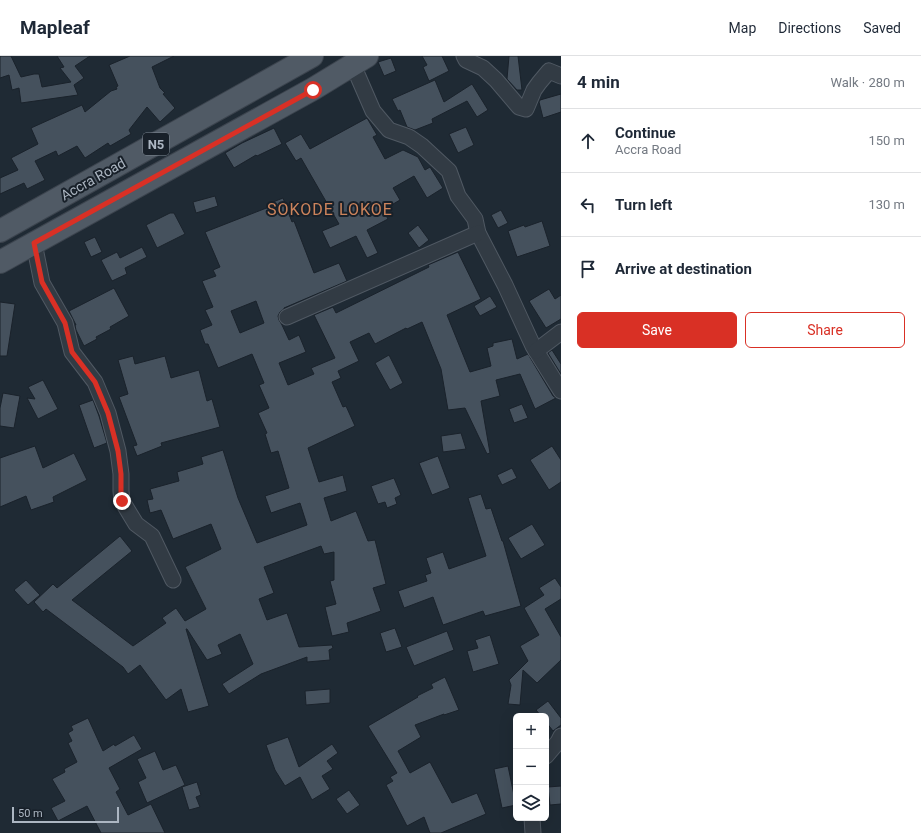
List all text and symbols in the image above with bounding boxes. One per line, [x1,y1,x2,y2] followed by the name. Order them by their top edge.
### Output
[20,16,90,39] text: Mapleaf
[729,20,756,36] text: Map
[778,20,841,36] text: Directions
[863,20,901,36] text: Saved
[577,72,620,92] text: 4 min
[830,75,905,90] text: Walk · 280 m
[304,81,322,99] route start
[615,124,676,142] text: Continue
[577,130,599,152] icon: ahead
[143,133,169,155] road number: N5
[868,133,905,148] text: 150 m
[615,142,681,157] text: Accra Road
[58,155,128,203] street label: Accra Road
[577,194,599,216] icon: left
[615,196,672,214] text: Turn left
[868,197,905,212] text: 130 m
[267,200,393,219] district label: SOKODE LOKOE
[577,258,599,280] icon: arrive
[615,260,752,278] text: Arrive at destination
[577,312,737,348] button: Save
[745,312,905,348] button: Share
[113,492,131,510] route end
[513,713,549,821] map controls
[513,713,549,749] button: +
[513,749,549,785] button: −
[513,785,549,821] button: layers
[12,805,119,824] scale bar
[18,807,43,820] text: 50 m

